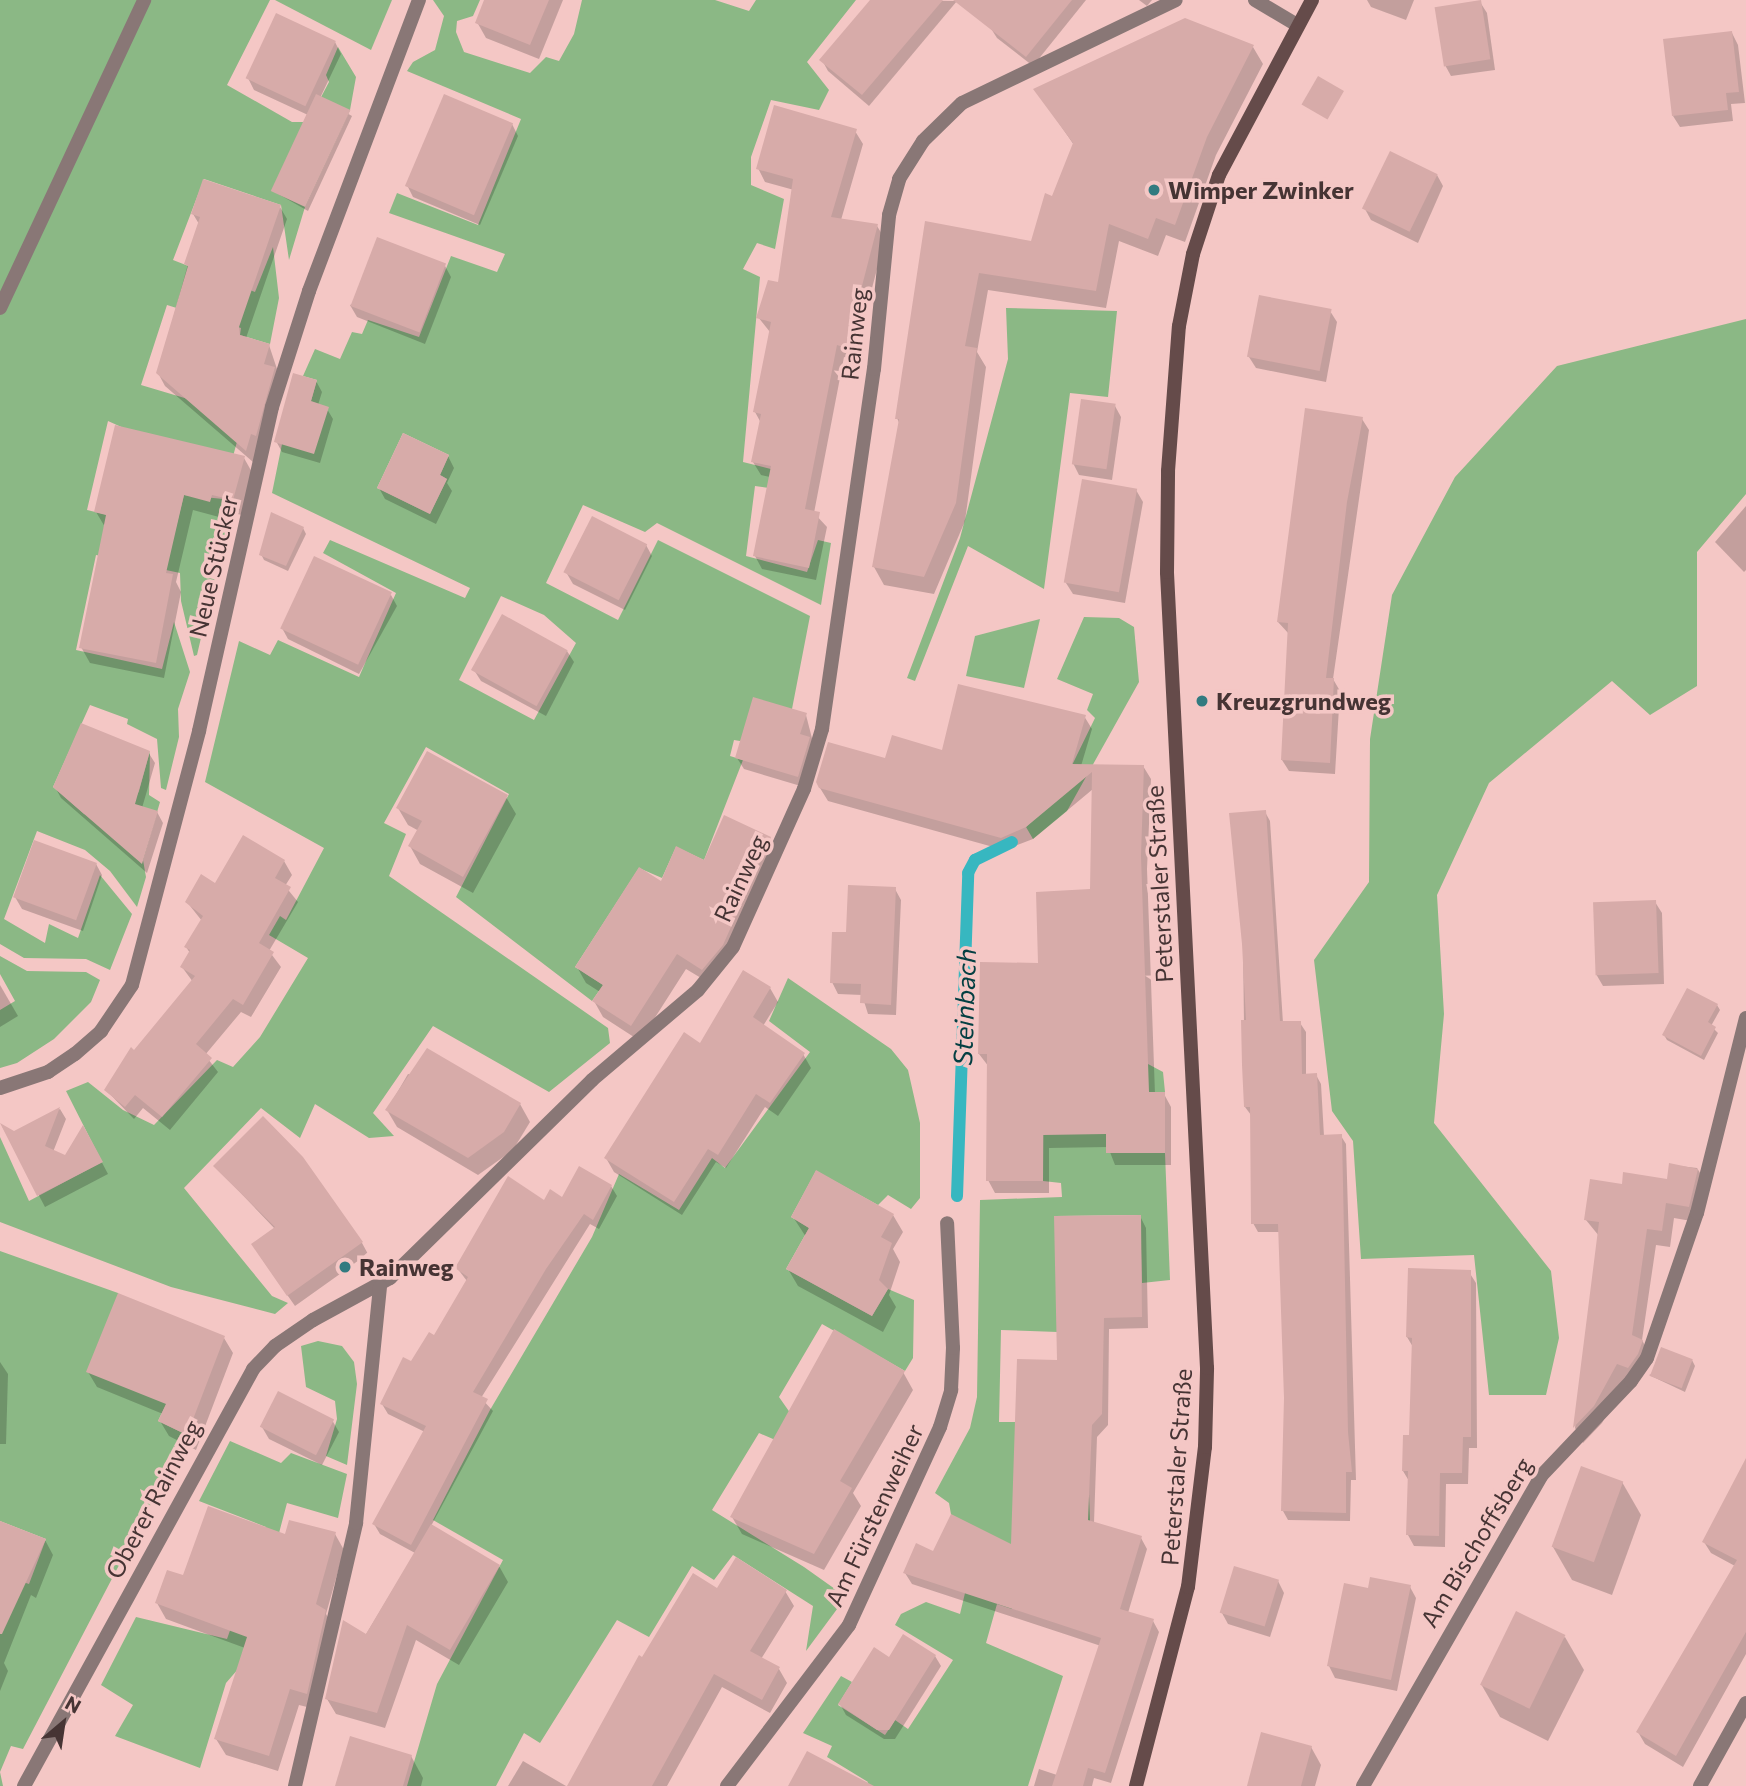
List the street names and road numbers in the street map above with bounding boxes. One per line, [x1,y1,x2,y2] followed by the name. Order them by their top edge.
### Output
[835,286,873,382] street label: Rainweg
[183,492,243,640] street label: Neue Stücker
[1139,785,1179,983] street label: Peterstaler Straße
[707,830,773,926] street label: Rainweg
[1155,1367,1197,1567] street label: Peterstaler Straße
[99,1415,207,1583] street label: Oberer Rainweg
[819,1419,929,1611] street label: Am Fürstenweiher
[1414,1452,1538,1632] street label: Am Bischoffsberg

